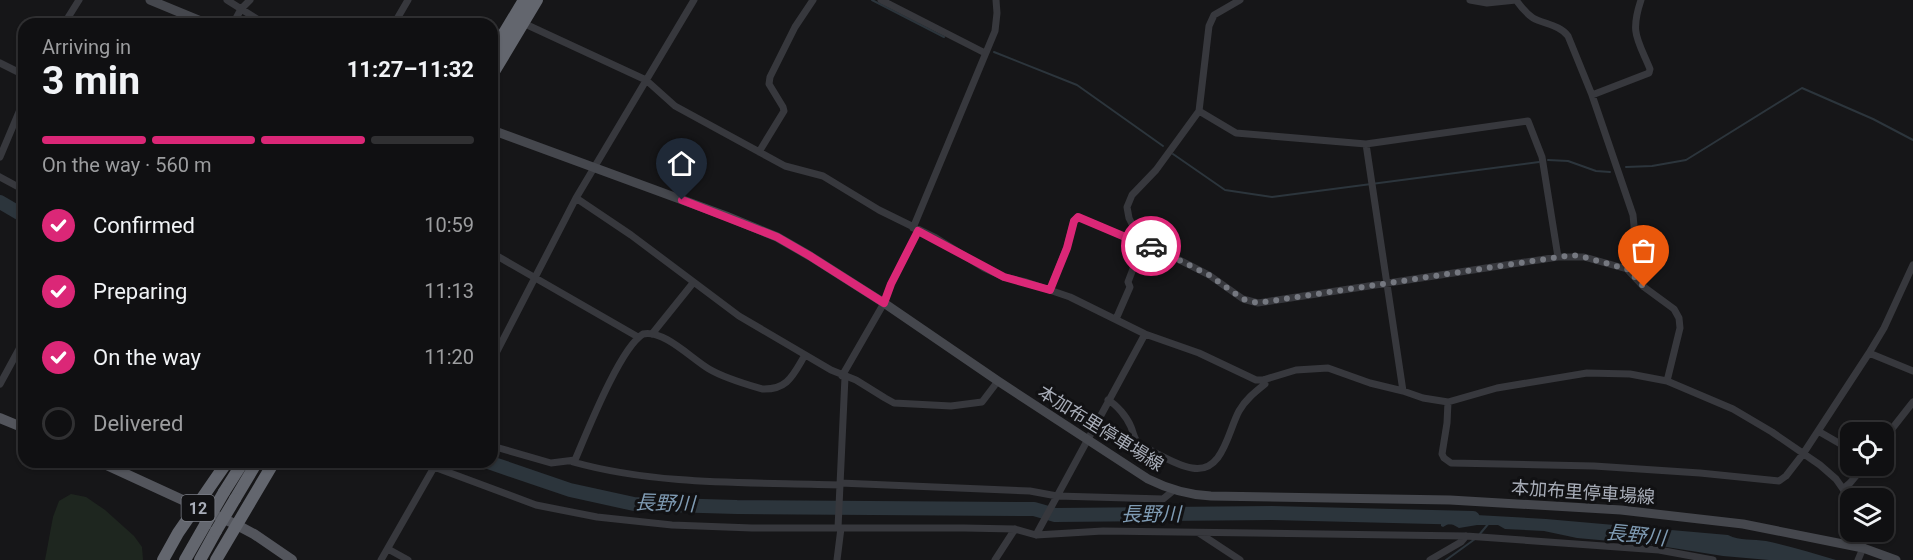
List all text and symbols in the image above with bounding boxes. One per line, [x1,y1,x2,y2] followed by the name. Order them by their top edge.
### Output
[42,35,131,59] text: Arriving in
[347,57,474,82] text: 11:27–11:32
[42,58,140,104] text: 3 min
[656,138,707,200] pin
[665,147,698,180] icon: home
[42,153,211,177] text: On the way · 560 m
[42,209,75,242] icon: check
[93,213,195,238] text: Confirmed
[424,213,474,237] text: 10:59
[1121,216,1181,276] courier
[1618,225,1669,287] pin
[1135,230,1168,263] icon: car
[1627,234,1660,267] icon: bag
[42,275,75,308] icon: check
[93,279,187,304] text: Preparing
[424,279,474,303] text: 11:13
[42,341,75,374] icon: check
[93,345,201,370] text: On the way
[424,345,474,369] text: 11:20
[1034,381,1168,475] street label: 本加布里停車場線
[93,411,183,436] text: Delivered
[1840,422,1894,542] map controls
[1840,422,1894,476] button: locate
[1510,477,1656,507] street label: 本加布里停車場線
[1840,488,1894,542] button: layers
[635,490,697,516] water label: 長野川
[182,495,214,521] road number: 12
[1121,502,1183,526] water label: 長野川
[1605,520,1669,550] water label: 長野川

